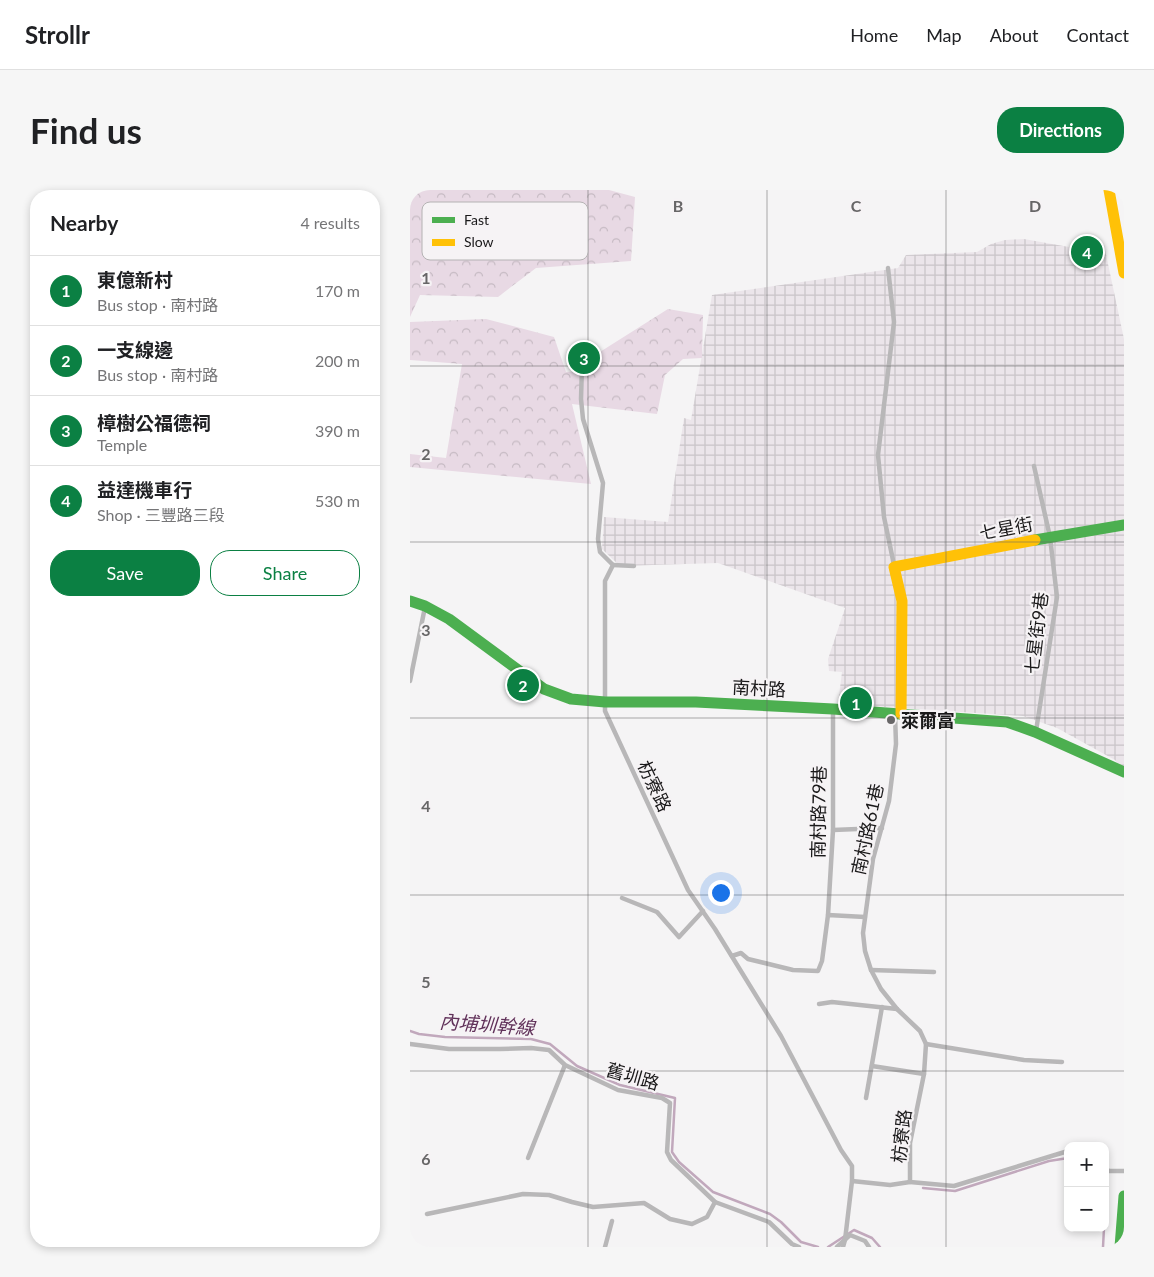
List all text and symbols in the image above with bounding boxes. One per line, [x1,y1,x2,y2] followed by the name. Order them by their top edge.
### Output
[25,20,90,49] text: Strollr
[850,24,898,46] text: Home
[926,24,962,46] text: Map
[990,24,1039,46] text: About
[1067,24,1129,46] text: Contact
[997,107,1124,153] button: Directions
[30,109,142,151] text: Find us
[673,196,683,215] text: B
[851,196,862,215] text: C
[1029,196,1041,215] text: D
[422,202,588,260] legend
[50,210,118,235] text: Nearby
[464,211,489,228] text: Fast
[300,213,360,232] text: 4 results
[464,233,494,250] text: Slow
[1071,233,1103,271] pin: 4
[97,268,173,291] text: 東億新村
[421,268,431,287] text: 1
[61,281,71,300] text: 1
[315,281,360,300] text: 170 m
[97,295,218,314] text: Bus stop · 南村路
[97,338,173,361] text: 一支線邊
[568,339,600,377] pin: 3
[61,351,71,370] text: 2
[315,351,360,370] text: 200 m
[97,365,218,384] text: Bus stop · 南村路
[97,411,211,434] text: 樟樹公福德祠
[61,421,71,440] text: 3
[315,421,360,440] text: 390 m
[97,435,147,454] text: Temple
[421,444,431,463] text: 2
[97,478,192,501] text: 益達機車行
[61,491,71,510] text: 4
[315,491,360,510] text: 530 m
[97,505,225,524] text: Shop · 三豐路三段
[977,512,1035,544] street label: 七星街
[50,550,200,596] button: Save
[210,550,360,596] button: Share
[1020,591,1052,675] street label: 七星街9巷
[421,620,431,639] text: 3
[507,666,539,704] pin: 2
[731,676,787,700] street label: 南村路
[840,684,872,722] pin: 1
[901,709,955,731] place label: 萊爾富
[885,714,897,726] marker: 萊爾富
[634,757,676,815] street label: 枋寮路
[806,765,830,859] street label: 南村路79巷
[847,781,887,877] street label: 南村路61巷
[421,796,431,815] text: 4
[708,880,734,906] your location
[421,972,431,991] text: 5
[439,1009,537,1039] water label: 內埔圳幹線
[604,1058,662,1094] street label: 舊圳路
[887,1108,915,1164] street label: 枋寮路
[1064,1142,1109,1232] map controls
[1064,1142,1109,1187] button: +
[421,1149,431,1168] text: 6
[1064,1187,1109,1232] button: −

